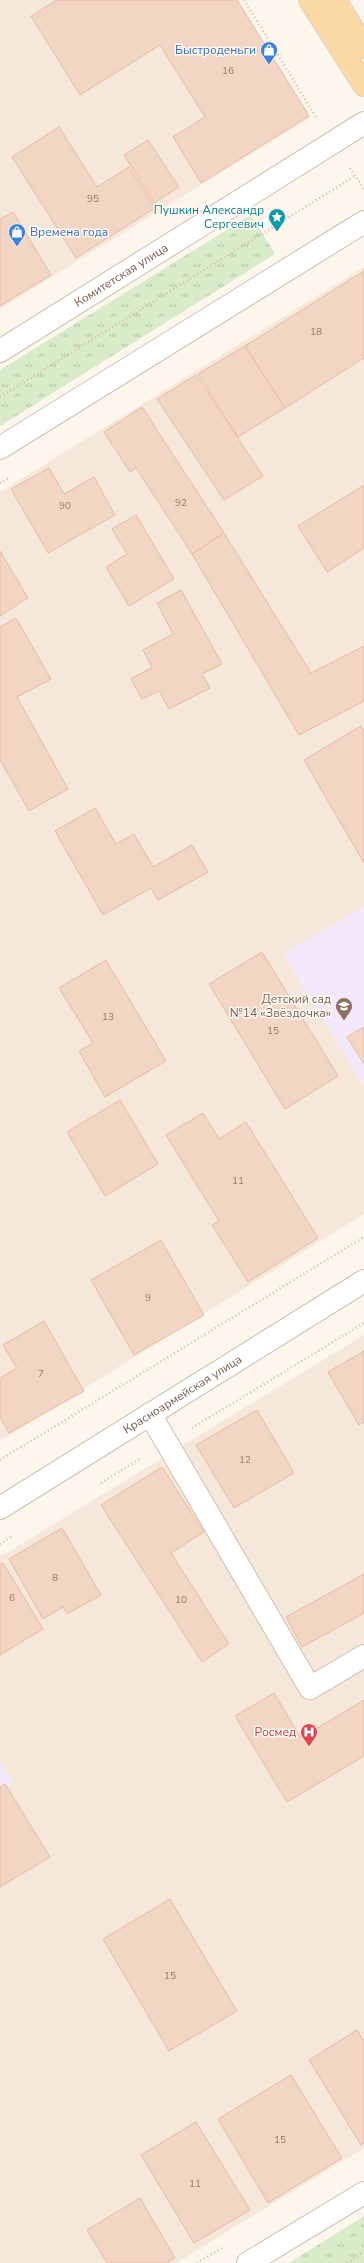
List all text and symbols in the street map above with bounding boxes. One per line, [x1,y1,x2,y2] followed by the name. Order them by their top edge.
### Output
[259,40,279,65] shop icon: Быстроденьги
[175,42,256,58] place label: Быстроденьги
[222,64,234,78] house number: 16
[87,192,99,206] house number: 95
[154,202,264,232] place label: Пушкин Александр Сергеевич
[267,207,287,232] place icon: Пушкин Александр Сергеевич
[7,222,27,247] shop icon: Времена года
[30,224,108,240] place label: Времена года
[71,240,171,311] street label: Комитетская улица
[310,325,322,339] house number: 18
[175,496,187,510] house number: 92
[59,499,71,513] house number: 90
[230,991,331,1021] place label: Детский сад №14 «Звёздочка»
[334,996,354,1021] school or university icon: Детский сад №14 «Звёздочка»
[102,1010,114,1024] house number: 13
[267,1024,279,1038] house number: 15
[232,1174,244,1188] house number: 11
[145,1291,151,1305] house number: 9
[120,1351,245,1437] street label: Красноармейская улица
[38,1367,44,1381] house number: 7
[239,1453,251,1467] house number: 12
[52,1571,58,1585] house number: 8
[9,1591,15,1605] house number: 6
[175,1593,187,1607] house number: 10
[299,1722,319,1747] hospital icon: Росмед
[255,1724,296,1740] place label: Росмед
[164,1969,176,1983] house number: 15
[274,2133,286,2147] house number: 15
[189,2177,201,2191] house number: 11

